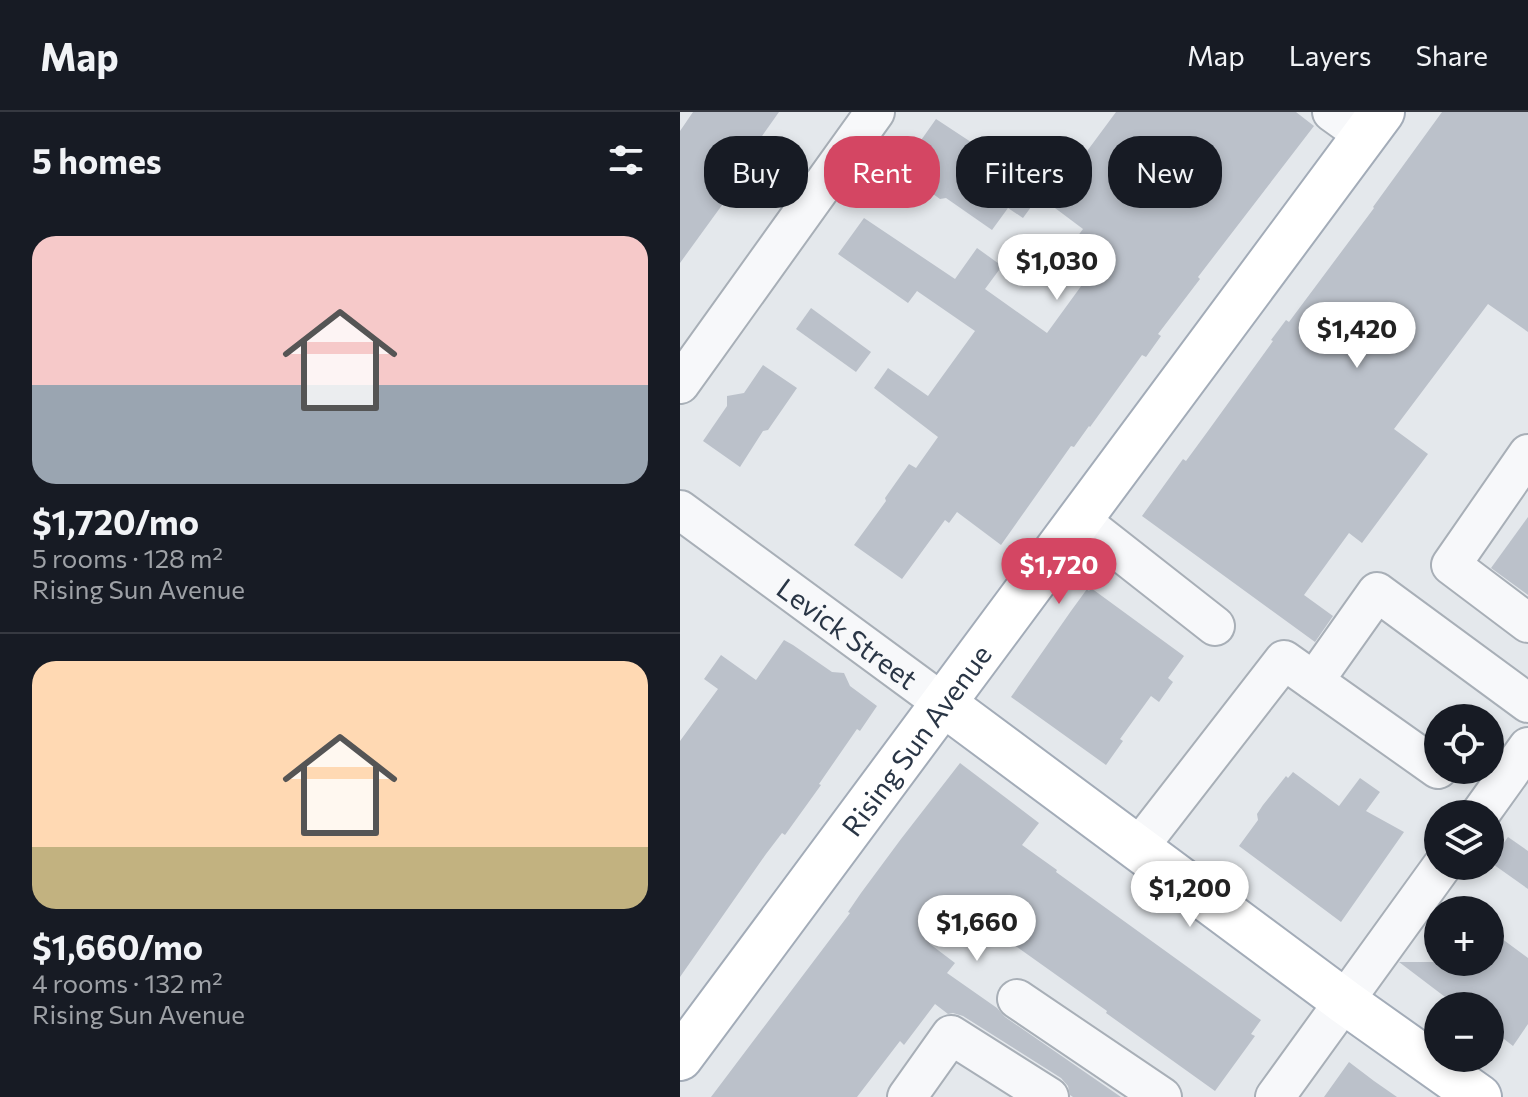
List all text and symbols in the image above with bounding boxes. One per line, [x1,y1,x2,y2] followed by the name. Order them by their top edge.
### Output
[40,32,119,79] text: Map
[1187,38,1245,72] text: Map
[1289,38,1371,72] text: Layers
[1415,38,1488,72] text: Share
[704,136,808,208] chip: Buy
[824,136,940,208] chip: Rent
[956,136,1092,208] chip: Filters
[1108,136,1222,208] chip: New
[604,138,648,182] icon: filters
[32,139,162,181] text: 5 homes
[992,234,1122,302] pin: $1,030
[1016,244,1098,275] text: $1,030
[268,288,412,432] icon: home
[1292,302,1422,370] pin: $1,420
[1317,312,1397,343] text: $1,420
[32,500,199,542] text: $1,720/mo
[994,538,1124,606] pin: $1,720
[32,542,223,573] text: 5 rooms · 128 m²
[1019,548,1099,579] text: $1,720
[771,570,924,696] street label: Levick Street
[32,573,245,604] text: Rising Sun Avenue
[834,638,998,842] street label: Rising Sun Avenue
[1424,704,1504,1072] map controls
[1424,704,1504,784] button: locate
[268,713,412,857] icon: home
[1424,800,1504,880] button: layers
[1125,861,1255,929] pin: $1,200
[1149,871,1231,902] text: $1,200
[912,895,1042,963] pin: $1,660
[1424,896,1504,976] button: +
[936,905,1018,936] text: $1,660
[32,925,203,967] text: $1,660/mo
[32,967,223,998] text: 4 rooms · 132 m²
[1424,992,1504,1072] button: −
[32,998,245,1029] text: Rising Sun Avenue

